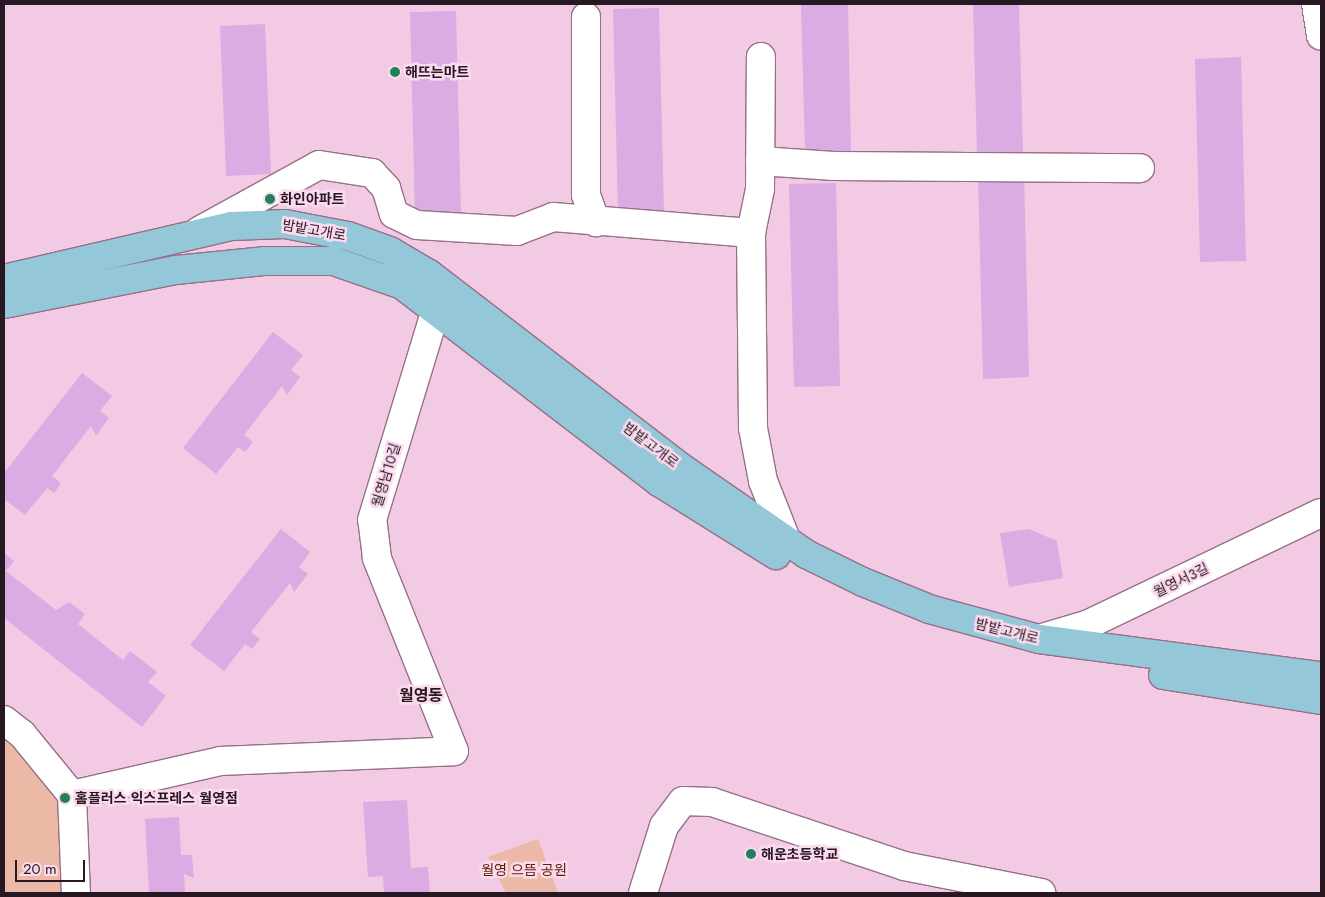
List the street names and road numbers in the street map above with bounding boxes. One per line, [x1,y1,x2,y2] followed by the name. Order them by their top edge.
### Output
[281,216,347,244] street label: 밤밭고개로
[620,419,682,471] street label: 밤밭고개로
[368,441,404,509] street label: 월영남10길
[1151,559,1211,601] street label: 월영서3길
[974,615,1040,647] street label: 밤밭고개로

